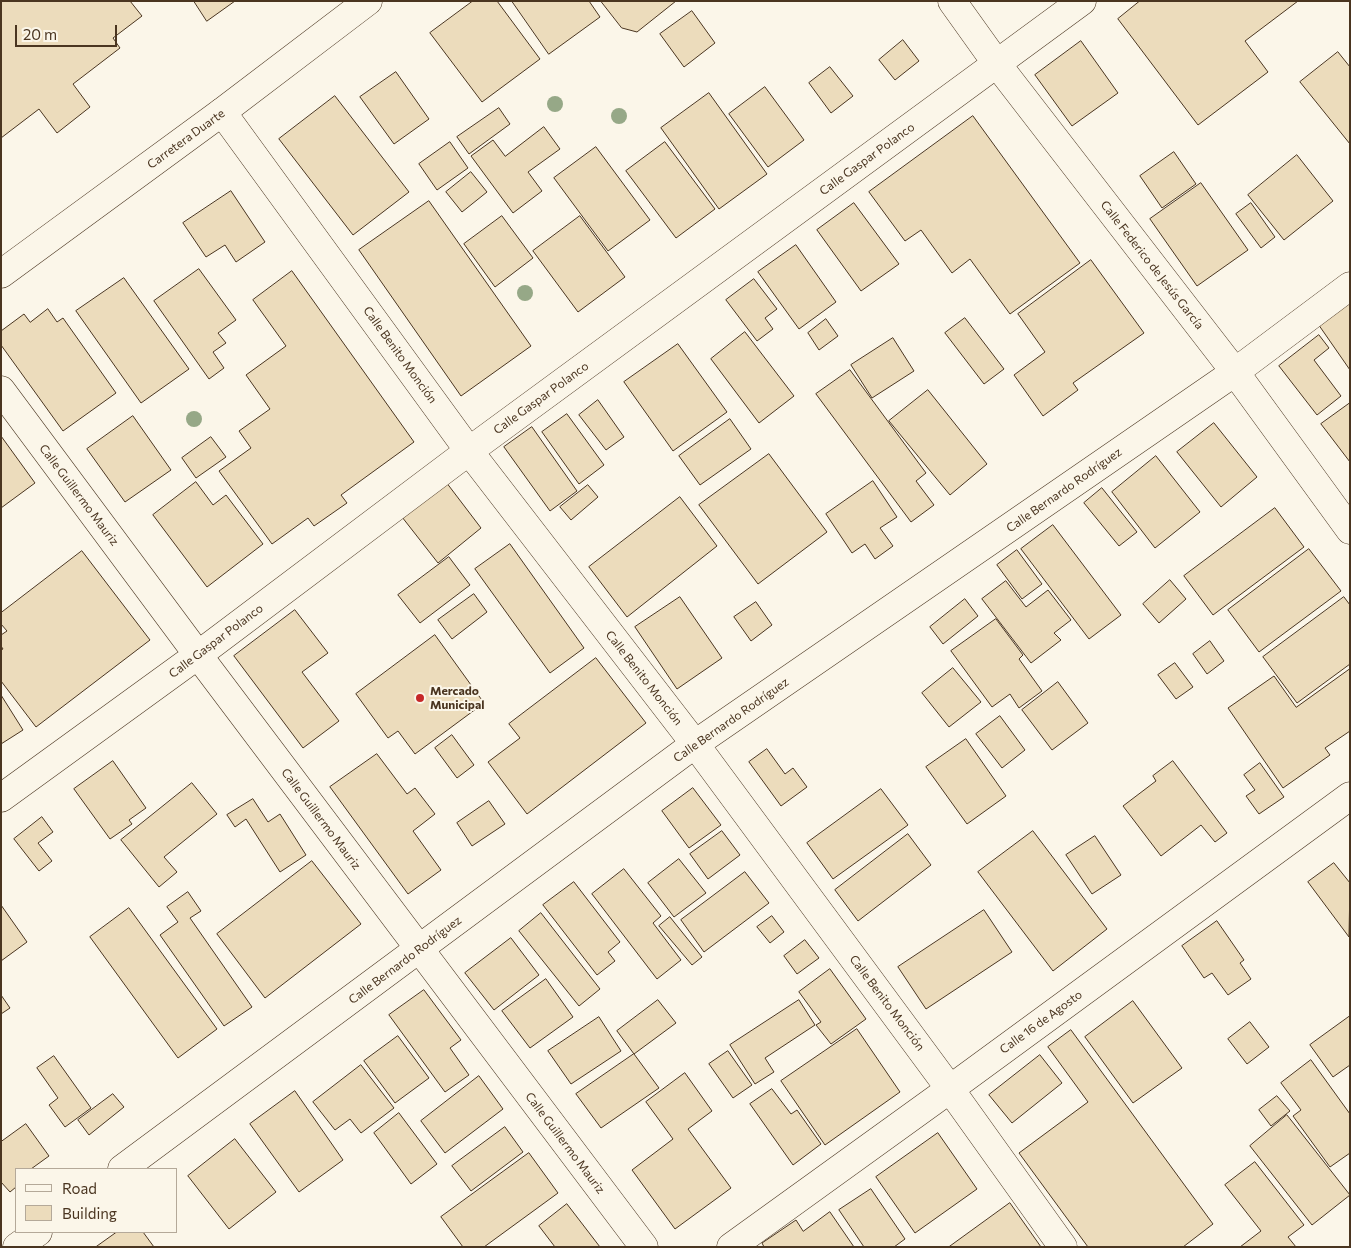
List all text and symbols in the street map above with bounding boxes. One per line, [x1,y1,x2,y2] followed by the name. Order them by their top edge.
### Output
[18,15,120,47] scale bar
[23,25,57,43] text: 20 m
[144,106,228,172] street label: Carretera Duarte
[817,120,917,198] street label: Calle Gaspar Polanco
[1097,198,1207,332] street label: Calle Federico de Jesús García
[360,304,440,406] street label: Calle Benito Monción
[491,359,591,437] street label: Calle Gaspar Polanco
[36,441,122,549] street label: Calle Guillermo Mauriz
[1004,445,1124,535] street label: Calle Bernardo Rodríguez
[166,601,266,681] street label: Calle Gaspar Polanco
[603,628,685,728] street label: Calle Benito Monción
[671,675,791,765] street label: Calle Bernardo Rodríguez
[430,684,484,712] place label: Mercado Municipal
[414,692,426,704] marker: Mercado Municipal
[278,765,364,873] street label: Calle Guillermo Mauriz
[346,913,464,1007] street label: Calle Bernardo Rodríguez
[846,952,928,1054] street label: Calle Benito Monción
[997,987,1085,1057] street label: Calle 16 de Agosto
[522,1089,608,1197] street label: Calle Guillermo Mauriz
[15,1168,178,1233] legend
[62,1179,97,1197] text: Road
[62,1204,117,1222] text: Building

